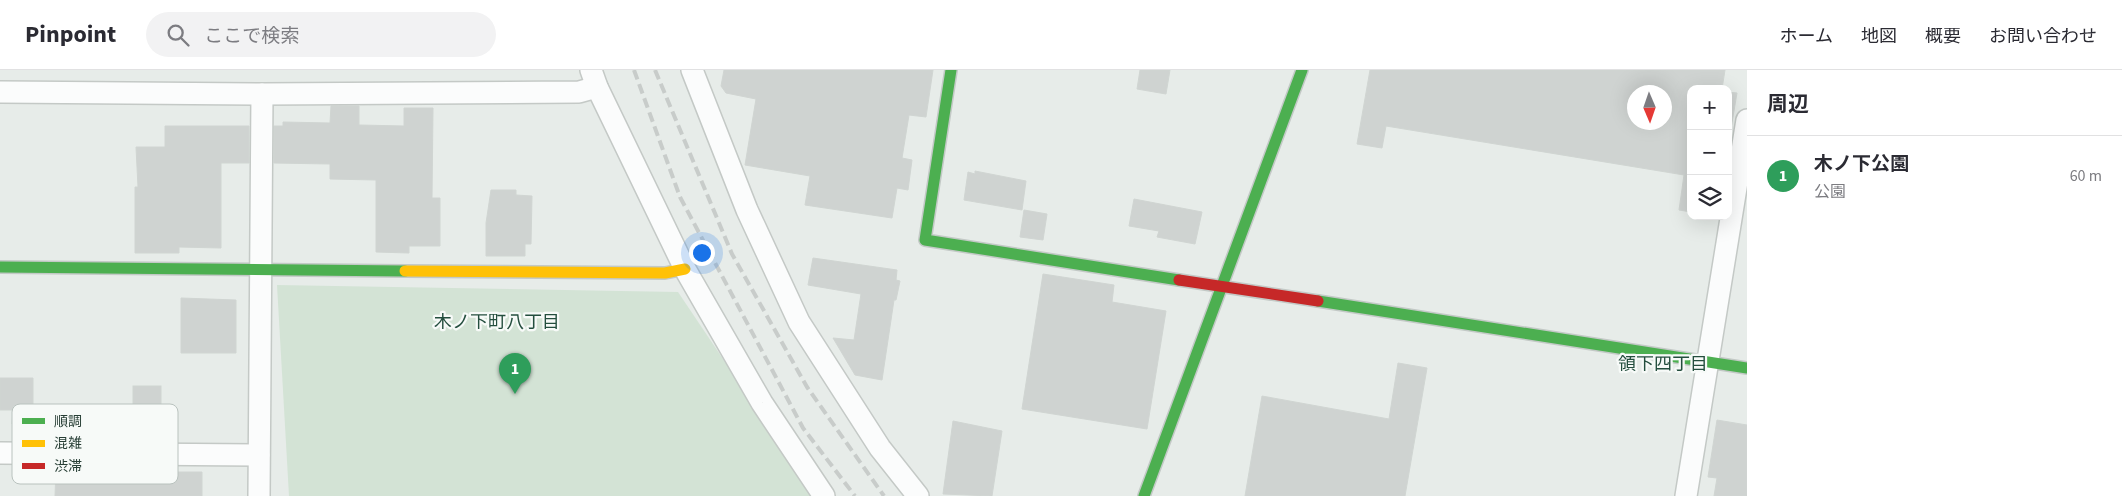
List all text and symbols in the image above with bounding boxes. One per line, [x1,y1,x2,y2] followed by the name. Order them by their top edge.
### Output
[146,12,496,57] search box
[25,17,116,52] text: Pinpoint
[164,21,192,49] icon: search
[204,23,299,50] text: ここで検索
[1780,24,1833,49] text: ホーム
[1861,24,1897,49] text: 地図
[1925,24,1961,49] text: 概要
[1989,24,2097,49] text: お問い合わせ
[1627,85,1672,130] north arrow
[1687,85,1732,220] map controls
[1687,85,1732,130] button: +
[1767,89,1809,119] text: 周辺
[1687,130,1732,175] button: −
[1814,151,1909,178] text: 木ノ下公園
[1779,165,1787,187] text: 1
[2070,165,2102,187] text: 60 m
[1687,175,1732,220] button: layers
[1814,181,1846,203] text: 公園
[689,240,715,266] your location
[434,310,560,335] district label: 木ノ下町八丁目
[1618,352,1708,377] district label: 領下四丁目
[499,353,531,394] pin: 1
[12,404,178,484] legend
[54,412,82,432] text: 順調
[54,434,82,454] text: 混雑
[54,457,82,477] text: 渋滞

